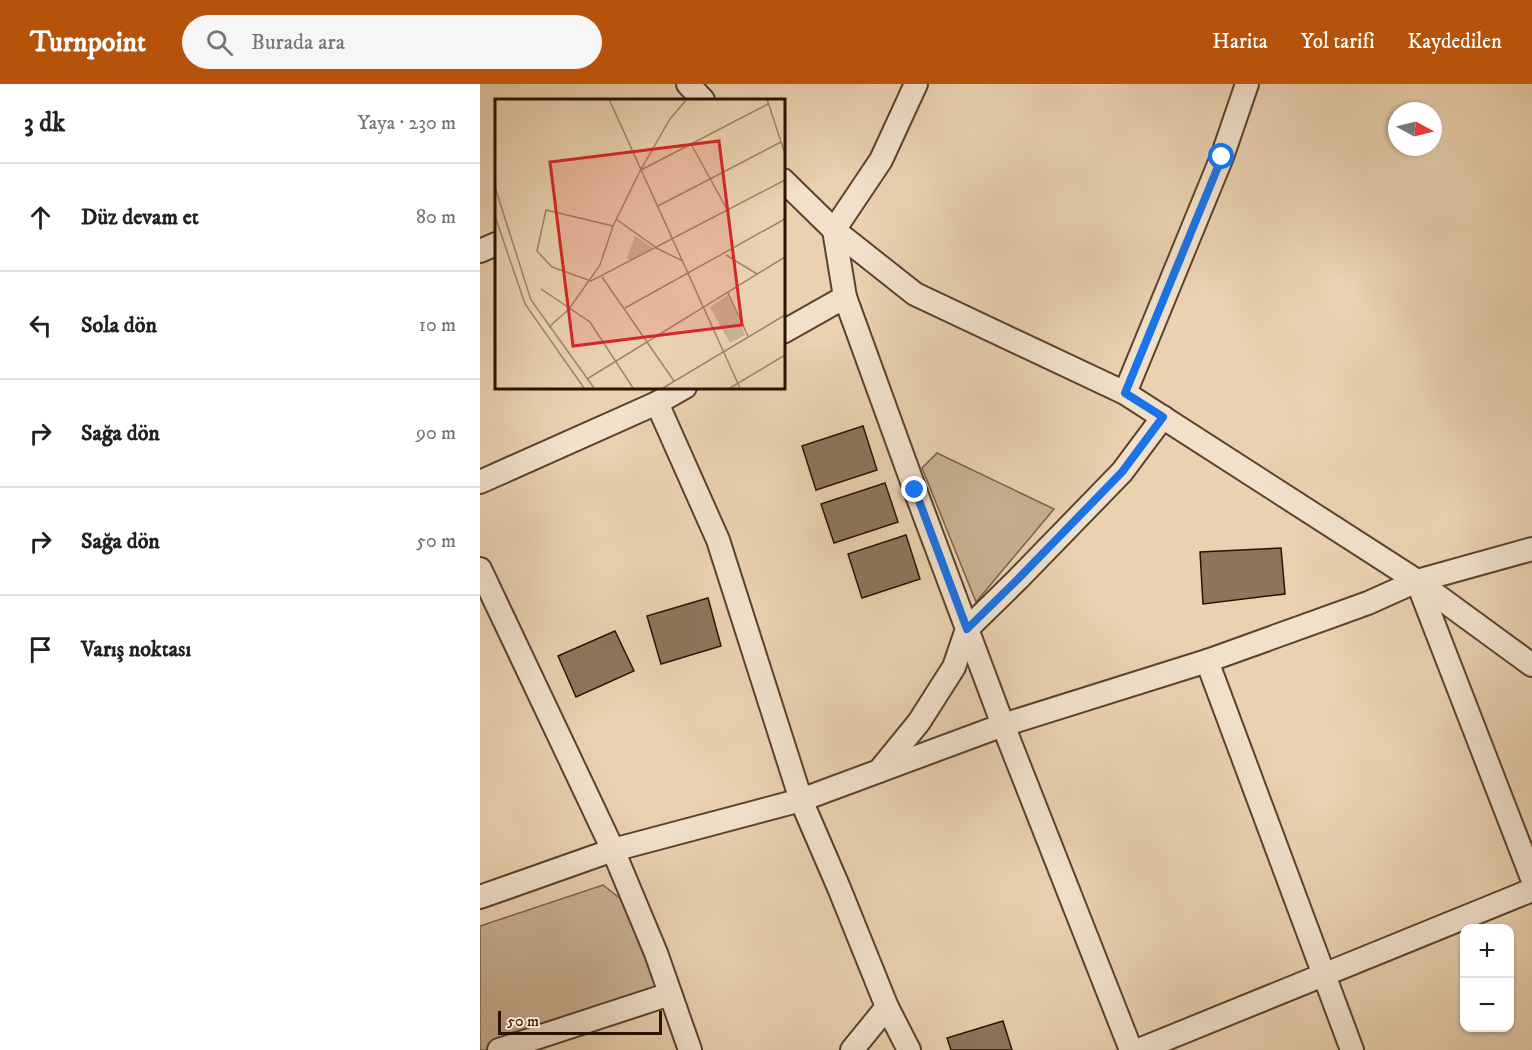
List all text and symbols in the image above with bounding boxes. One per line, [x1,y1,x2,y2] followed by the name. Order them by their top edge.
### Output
[182,15,602,69] search box
[30,25,146,60] text: Turnpoint
[203,26,236,59] icon: search
[251,29,345,56] text: Burada ara
[1212,29,1268,55] text: Harita
[1301,29,1375,55] text: Yol tarifi
[1408,29,1502,55] text: Kaydedilen
[495,99,784,388] inset map
[1388,102,1442,156] north arrow
[24,107,65,140] text: 3 dk
[358,111,456,136] text: Yaya · 230 m
[1208,143,1234,169] route start
[24,201,57,234] icon: ahead
[81,204,199,231] text: Düz devam et
[416,205,456,230] text: 80 m
[24,309,57,342] icon: left
[81,312,157,339] text: Sola dön
[419,313,456,338] text: 10 m
[24,417,57,450] icon: right
[81,420,160,447] text: Sağa dön
[416,421,456,446] text: 90 m
[901,476,927,502] route end
[24,525,57,558] icon: right
[81,528,160,555] text: Sağa dön
[416,529,456,554] text: 50 m
[24,633,57,666] icon: arrive
[81,636,191,663] text: Varış noktası
[1460,924,1514,1032] map controls
[1460,924,1514,978] button: +
[1460,978,1514,1032] button: −
[498,1008,662,1036] scale bar
[507,1011,539,1031] text: 50 m

